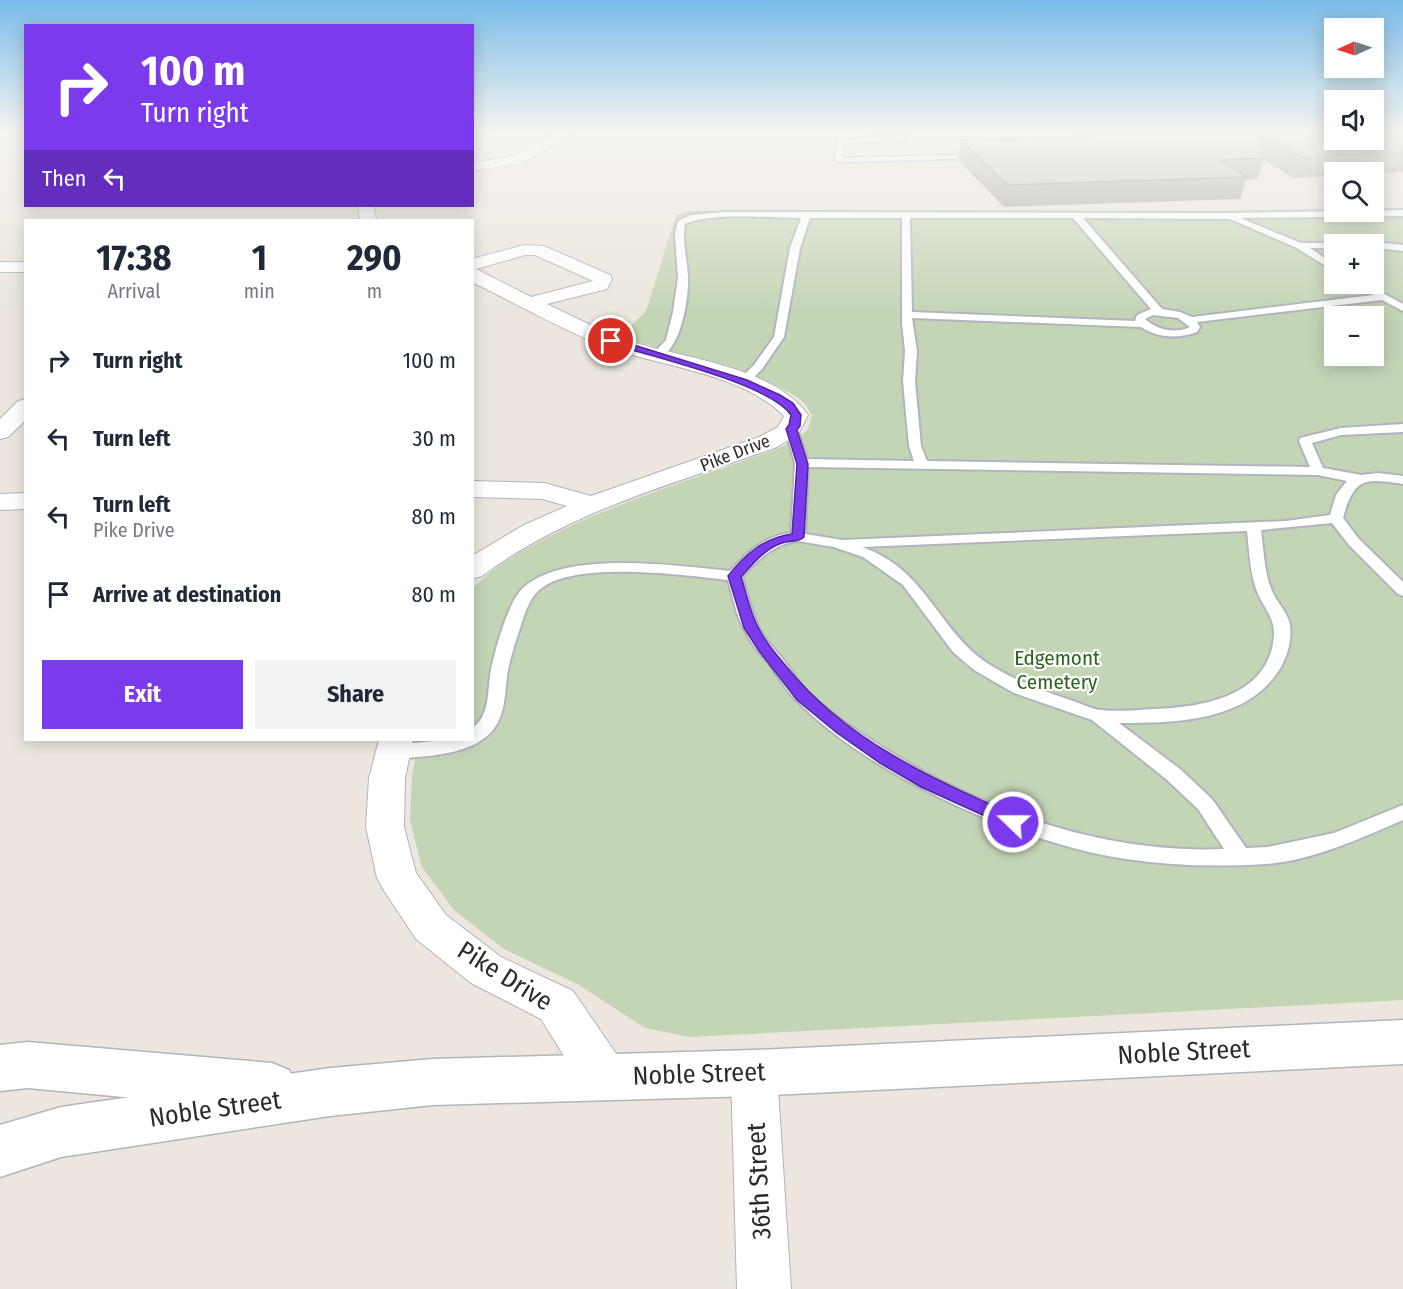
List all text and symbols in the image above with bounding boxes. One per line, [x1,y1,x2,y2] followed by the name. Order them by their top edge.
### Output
[1324,18,1384,78] north arrow
[1324,18,1384,366] map controls
[141,46,245,96] text: 100 m
[42,48,120,126] icon: right
[1324,90,1384,150] button: sound
[141,97,249,129] text: Turn right
[98,162,131,195] icon: left
[1324,162,1384,222] button: search
[42,165,86,192] text: Then
[1324,234,1384,294] button: +
[96,236,172,280] text: 17:38
[252,236,267,280] text: 1
[347,236,402,280] text: 290
[107,279,160,303] text: Arrival
[244,279,275,303] text: min
[367,279,382,303] text: m
[1324,306,1384,366] button: −
[585,315,636,366] pin
[594,324,627,357] icon: arrive
[42,344,75,377] icon: right
[93,347,182,374] text: Turn right
[402,347,456,374] text: 100 m
[42,422,75,455] icon: left
[93,425,171,452] text: Turn left
[413,425,456,452] text: 30 m
[697,430,773,476] street label: Pike Drive
[93,491,171,518] text: Turn left
[42,500,75,533] icon: left
[411,503,456,530] text: 80 m
[93,518,175,542] text: Pike Drive
[42,578,75,611] icon: arrive
[93,581,281,608] text: Arrive at destination
[411,581,456,608] text: 80 m
[1014,645,1100,695] park label: Edgemont Cemetery
[42,660,243,729] button: Exit
[255,660,456,729] button: Share
[981,790,1045,854] position arrow
[452,935,558,1017] street label: Pike Drive
[1117,1033,1252,1071] street label: Noble Street
[632,1056,766,1092] street label: Noble Street
[147,1084,283,1134] street label: Noble Street
[740,1121,778,1240] street label: 36th Street

